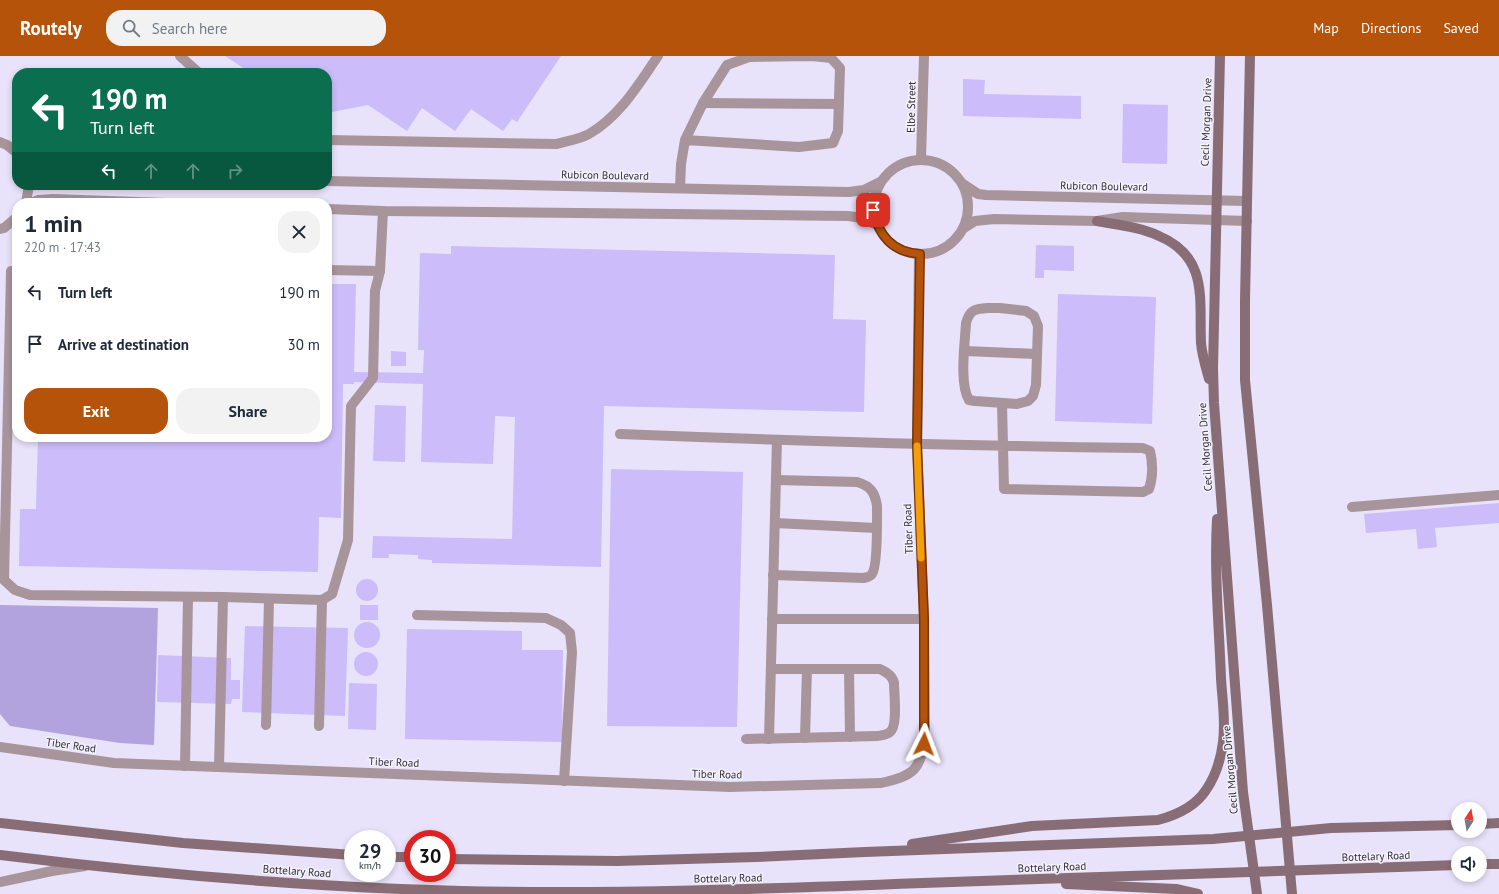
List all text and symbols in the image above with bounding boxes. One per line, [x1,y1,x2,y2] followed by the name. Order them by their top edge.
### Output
[106,10,386,46] search box
[20,16,82,40] text: Routely
[120,17,142,39] icon: search
[152,19,227,38] text: Search here
[1313,19,1339,37] text: Map
[1361,19,1421,37] text: Directions
[1443,19,1479,37] text: Saved
[1197,77,1215,167] street label: Cecil Morgan Drive
[90,80,167,117] text: 190 m
[904,81,918,133] street label: Elbe Street
[24,84,76,136] icon: left
[90,116,155,139] text: Turn left
[98,160,120,182] icon: left
[140,160,162,182] icon: ahead
[182,160,204,182] icon: ahead
[224,160,246,182] icon: right
[561,167,649,183] street label: Rubicon Boulevard
[1060,178,1148,194] street label: Rubicon Boulevard
[856,193,890,227] pin
[862,199,884,221] icon: arrive
[24,208,83,239] text: 1 min
[278,211,320,253] button: close
[24,239,101,256] text: 220 m · 17:43
[24,281,46,303] icon: left
[58,283,112,302] text: Turn left
[279,283,320,302] text: 190 m
[24,333,46,355] icon: arrive
[58,335,189,354] text: Arrive at destination
[287,335,320,354] text: 30 m
[24,388,168,434] button: Exit
[176,388,320,434] button: Share
[1195,402,1215,492] street label: Cecil Morgan Drive
[900,503,916,555] street label: Tiber Road
[903,723,945,765] position arrow
[1219,725,1241,815] street label: Cecil Morgan Drive
[45,735,97,755] street label: Tiber Road
[368,754,420,770] street label: Tiber Road
[692,767,742,781] street label: Tiber Road
[1451,802,1487,838] north arrow
[1451,802,1487,882] map controls
[404,830,456,882] speed limit sign: 30
[359,838,381,864] text: 29
[1451,846,1487,882] button: sound
[1341,848,1411,864] street label: Bottelary Road
[359,859,381,872] text: km/h
[1017,859,1087,875] street label: Bottelary Road
[262,862,332,880] street label: Bottelary Road
[694,870,763,886] street label: Bottelary Road

